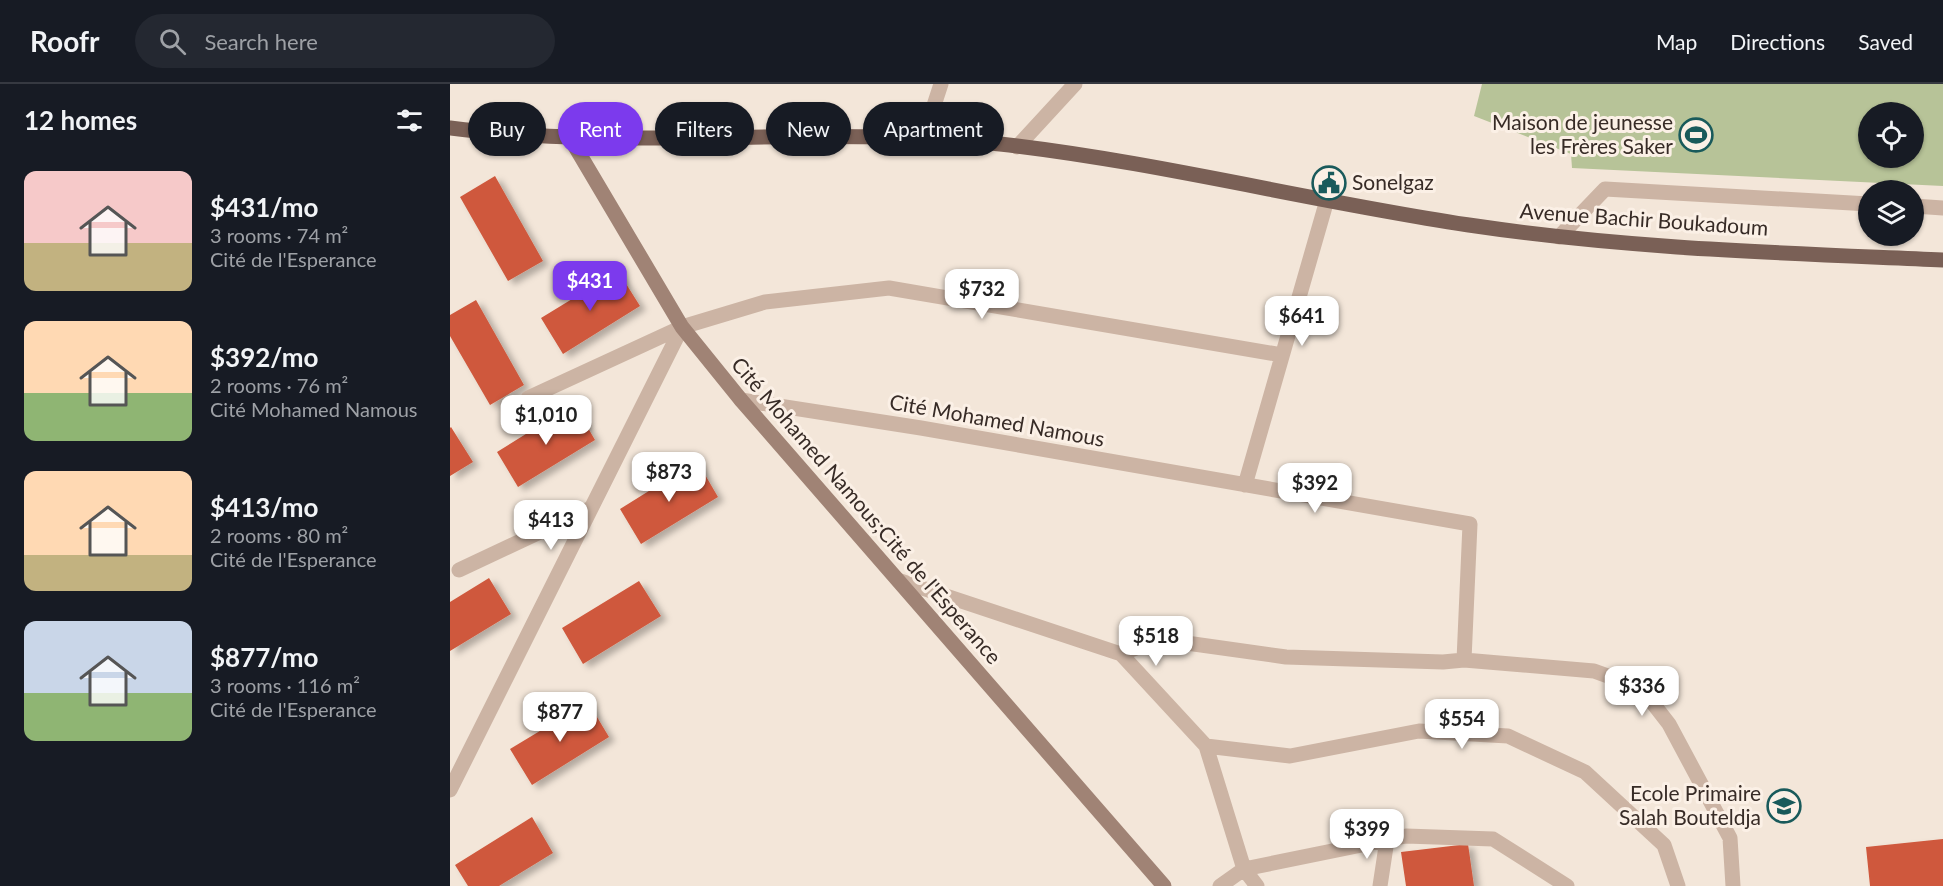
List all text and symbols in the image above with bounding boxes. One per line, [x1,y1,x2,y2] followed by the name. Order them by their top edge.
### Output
[135,14,555,68] search box
[30,24,99,58] text: Roofr
[156,25,189,58] icon: search
[204,28,318,55] text: Search here
[1656,29,1697,54] text: Map
[1730,29,1825,54] text: Directions
[1858,29,1913,54] text: Saved
[468,102,546,156] chip: Buy
[558,102,643,156] chip: Rent
[655,102,754,156] chip: Filters
[766,102,851,156] chip: New
[863,102,1004,156] chip: Apartment
[1858,102,1924,246] map controls
[1858,102,1924,168] button: locate
[24,104,137,136] text: 12 homes
[393,104,426,137] icon: filters
[1492,109,1673,158] place label: Maison de jeunesse les Frères Saker
[1678,117,1714,153] sports icon: Maison de jeunesse les Frères Saker
[1311,165,1347,201] public building icon: Sonelgaz
[1352,169,1434,194] place label: Sonelgaz
[1858,180,1924,246] button: layers
[210,191,318,223] text: $431/mo
[72,195,144,267] icon: home
[1519,197,1769,240] street label: Avenue Bachir Boukadoum
[210,223,348,247] text: 3 rooms · 74 m²
[210,247,377,271] text: Cité de l'Esperance
[554,261,626,312] pin: $431
[567,268,613,292] text: $431
[946,269,1018,320] pin: $732
[959,276,1005,300] text: $732
[1266,296,1338,347] pin: $641
[1279,303,1325,327] text: $641
[210,341,318,373] text: $392/mo
[72,345,144,417] icon: home
[727,352,1007,669] street label: Cité Mohamed Namous;Cité de l'Esperance
[210,373,348,397] text: 2 rooms · 76 m²
[888,388,1107,451] street label: Cité Mohamed Namous
[497,395,595,446] pin: $1,010
[210,397,418,421] text: Cité Mohamed Namous
[515,402,577,426] text: $1,010
[633,452,705,503] pin: $873
[646,459,692,483] text: $873
[1279,463,1351,514] pin: $392
[1292,470,1338,494] text: $392
[210,491,318,523] text: $413/mo
[72,495,144,567] icon: home
[515,500,587,551] pin: $413
[528,507,574,531] text: $413
[210,523,348,547] text: 2 rooms · 80 m²
[210,547,377,571] text: Cité de l'Esperance
[1120,616,1192,667] pin: $518
[1133,623,1179,647] text: $518
[210,641,318,673] text: $877/mo
[72,645,144,717] icon: home
[1606,666,1678,717] pin: $336
[210,673,360,697] text: 3 rooms · 116 m²
[1619,673,1665,697] text: $336
[524,692,596,743] pin: $877
[210,697,377,721] text: Cité de l'Esperance
[537,699,583,723] text: $877
[1426,699,1498,750] pin: $554
[1439,706,1485,730] text: $554
[1619,780,1761,829] place label: Ecole Primaire Salah Bouteldja
[1766,788,1802,824] school or university icon: Ecole Primaire Salah Bouteldja
[1331,809,1403,860] pin: $399
[1344,816,1390,840] text: $399

